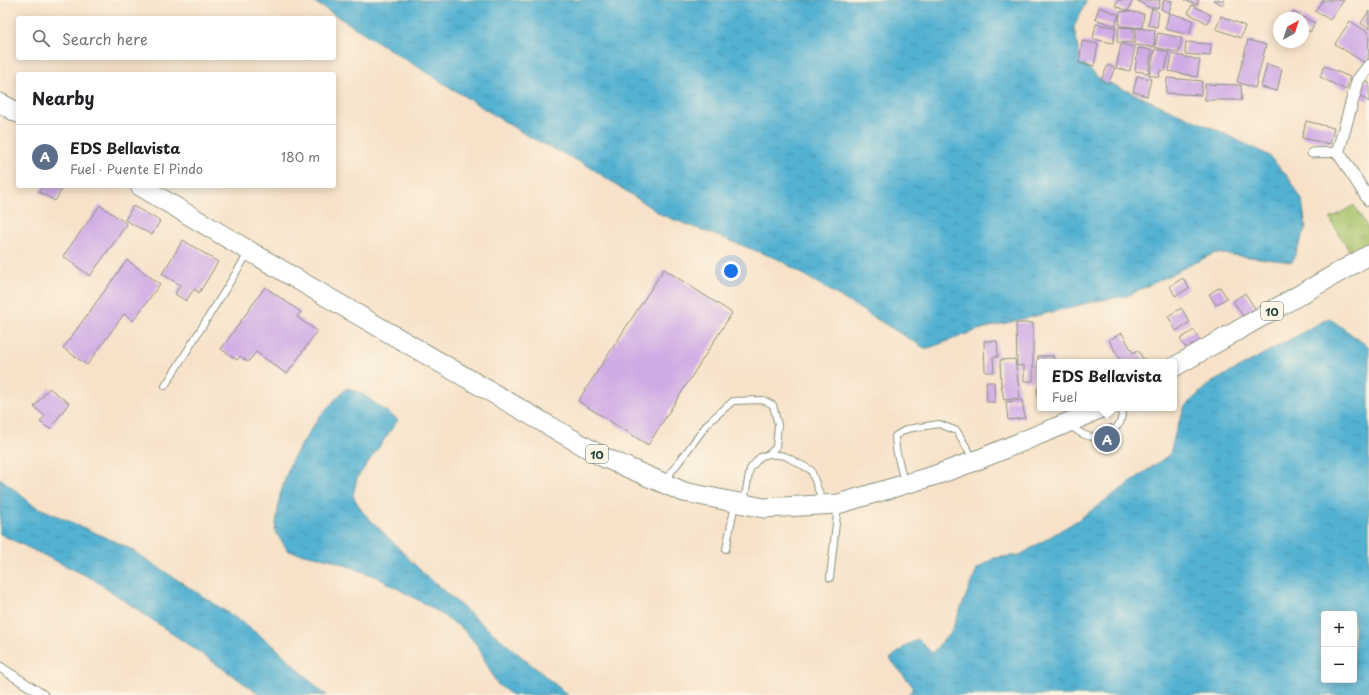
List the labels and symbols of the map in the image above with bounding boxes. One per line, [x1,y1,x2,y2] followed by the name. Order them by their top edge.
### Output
[1273,12,1309,48] north arrow
[721,261,741,281] your location
[1261,302,1283,320] road number: 10
[1094,424,1120,454] pin: A
[586,445,608,463] road number: 10

